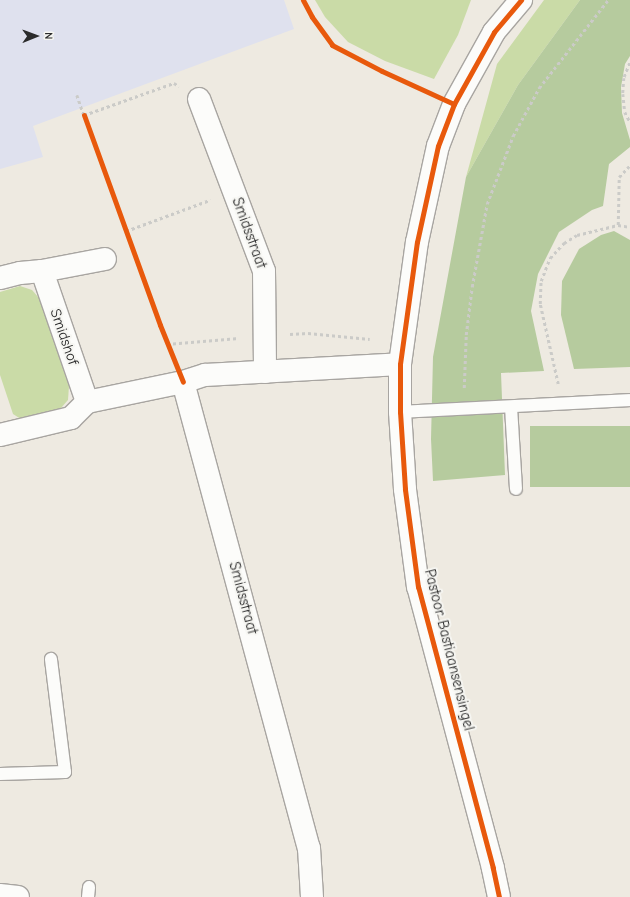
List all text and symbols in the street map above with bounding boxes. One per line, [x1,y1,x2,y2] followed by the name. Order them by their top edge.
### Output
[16,16,56,56] north arrow
[42,32,55,39] text: N
[228,195,270,271] street label: Smidsstraat
[46,306,82,368] street label: Smidshof
[225,560,261,636] street label: Smidsstraat
[420,567,478,733] street label: Pastoor Bastiaansensingel

